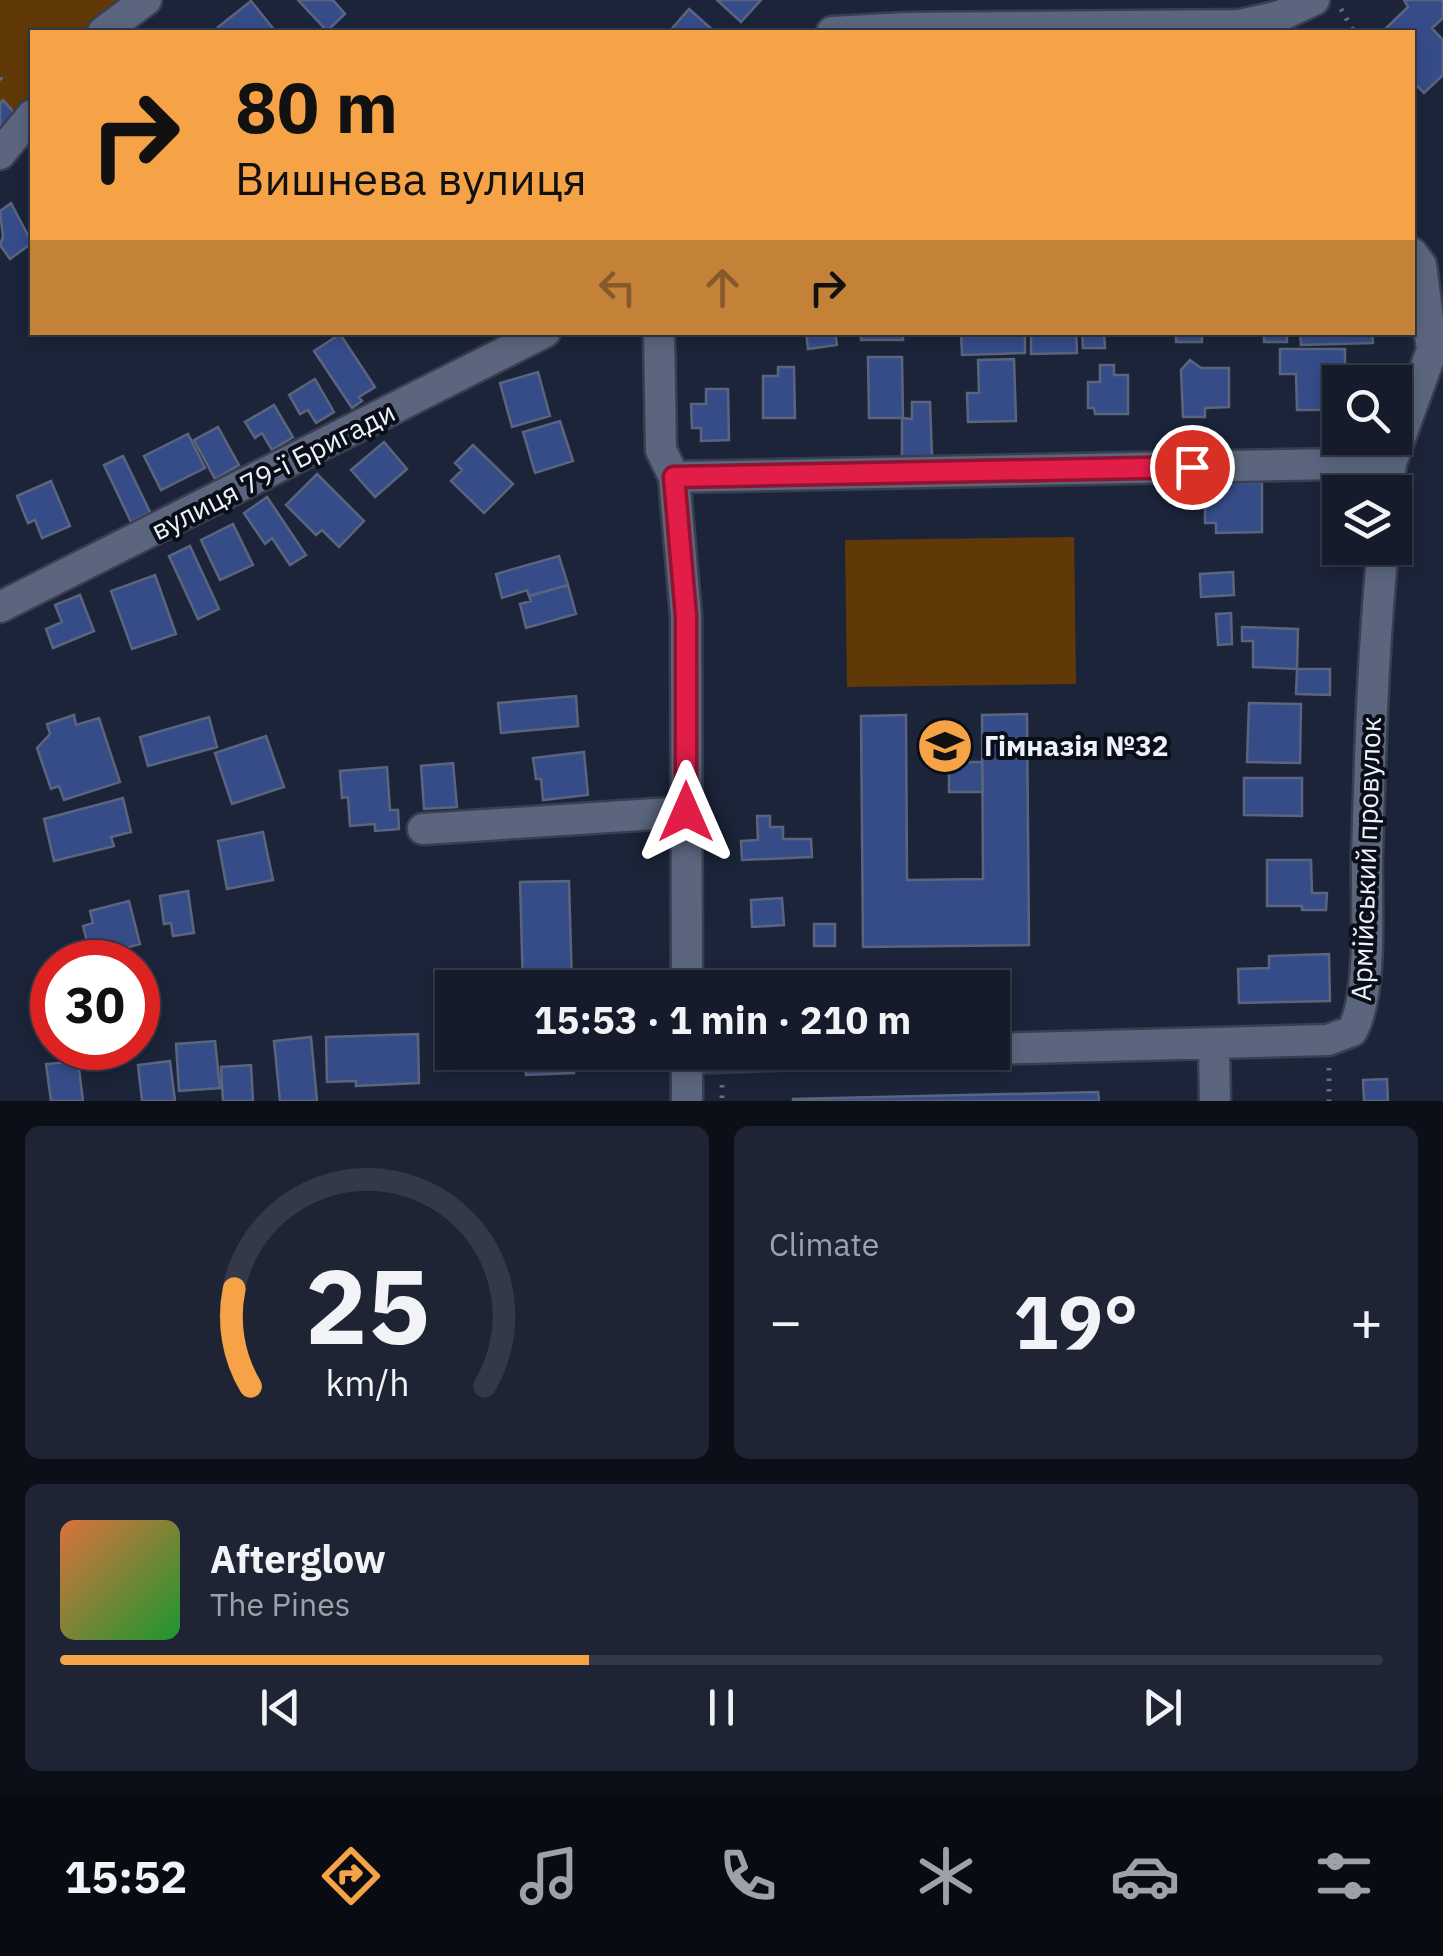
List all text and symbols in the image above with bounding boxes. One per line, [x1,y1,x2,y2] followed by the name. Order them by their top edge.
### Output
[235,61,398,152] text: 80 m
[70,70,200,200] icon: right
[235,149,587,207] text: Вишнева вулиця
[590,260,645,315] icon: left
[695,260,750,315] icon: ahead
[800,260,855,315] icon: right
[1322,365,1412,565] map controls
[1322,365,1412,455] button: search
[145,393,401,548] street label: вулиця 79-ї Бригади
[1150,425,1235,510] pin
[1165,440,1220,495] icon: arrive
[1322,475,1412,565] button: layers
[915,716,975,776] school or university icon: Гімназія №32
[1342,716,1389,1002] street label: Армійський провулок
[984,727,1169,764] place label: Гімназія №32
[634,760,738,864] position arrow
[30,940,160,1070] speed limit sign: 30
[534,995,911,1044] text: 15:53 · 1 min · 210 m
[769,1223,879,1265] text: Climate
[305,1237,429,1373] text: 25
[1013,1272,1139,1370] text: 19°
[769,1285,802,1356] text: −
[1350,1285,1383,1356] text: +
[325,1359,409,1406] text: km/h
[210,1534,386,1583] text: Afterglow
[210,1583,350,1625] text: The Pines
[253,1680,308,1735] icon: previous
[694,1680,749,1735] icon: pause
[1135,1680,1190,1735] icon: next
[316,1841,386,1911] icon: directions
[514,1841,584,1911] icon: music
[713,1841,783,1911] icon: phone
[911,1841,981,1911] icon: climate
[1110,1841,1180,1911] icon: car
[1309,1841,1379,1911] icon: filters
[64,1847,187,1905] text: 15:52

